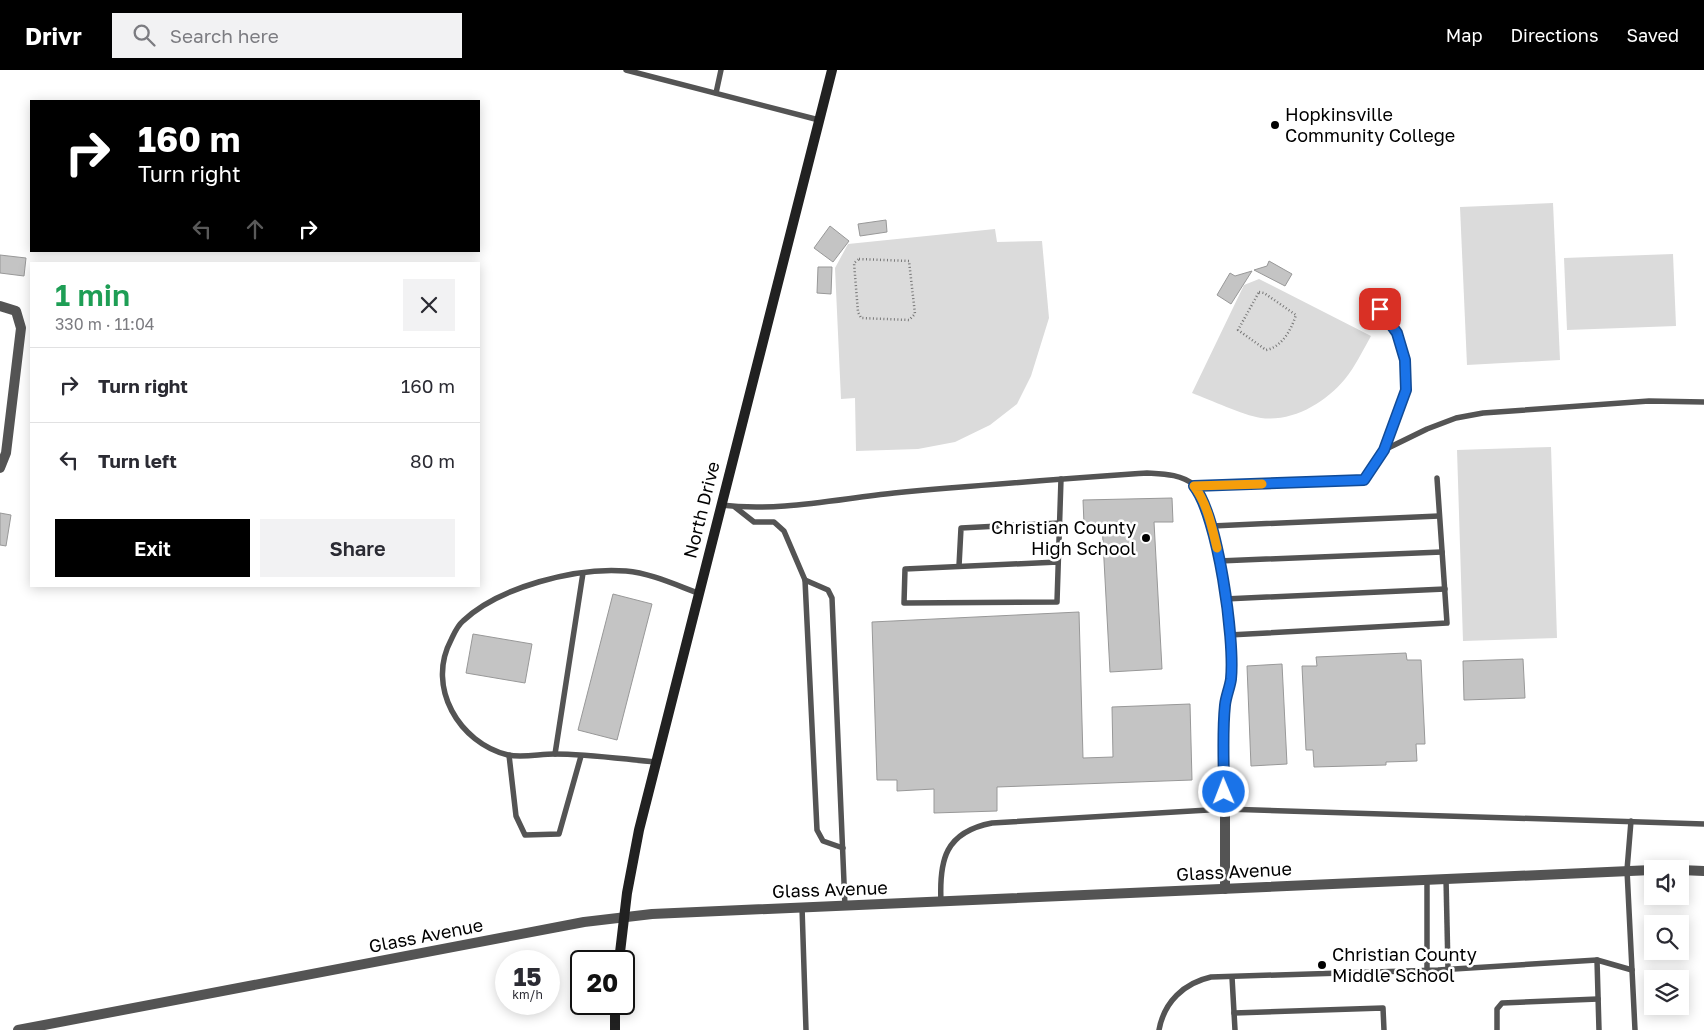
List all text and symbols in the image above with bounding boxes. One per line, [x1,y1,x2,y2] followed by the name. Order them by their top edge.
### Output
[112,13,462,58] search box
[25,21,82,50] text: Drivr
[130,21,158,49] icon: search
[170,24,279,47] text: Search here
[1446,24,1482,46] text: Map
[1510,24,1598,46] text: Directions
[1626,24,1679,46] text: Saved
[1285,103,1455,146] place label: Hopkinsville Community College
[138,118,240,160] text: 160 m
[1269,119,1281,131] marker: Hopkinsville Community College
[55,120,120,185] icon: right
[138,160,241,187] text: Turn right
[188,215,216,243] icon: left
[241,215,269,243] icon: ahead
[294,215,322,243] icon: right
[55,277,130,313] text: 1 min
[403,279,455,331] button: close
[1359,288,1401,330] pin
[1366,295,1394,323] icon: arrive
[55,314,155,334] text: 330 m · 11:04
[55,371,83,399] icon: right
[98,374,188,397] text: Turn right
[401,374,455,397] text: 160 m
[55,446,83,474] icon: left
[98,449,177,472] text: Turn left
[410,449,455,472] text: 80 m
[678,459,724,561] street label: North Drive
[991,516,1136,559] place label: Christian County High School
[55,519,250,577] button: Exit
[260,519,455,577] button: Share
[1140,532,1152,544] marker: Christian County High School
[1197,765,1249,817] position arrow
[1176,857,1292,885] street label: Glass Avenue
[1644,860,1689,1015] map controls
[1644,860,1689,905] button: sound
[772,876,888,902] street label: Glass Avenue
[367,913,485,957] street label: Glass Avenue
[1644,915,1689,960] button: search
[1332,943,1477,986] place label: Christian County Middle School
[570,950,635,1015] speed limit sign: 20
[1316,959,1328,971] marker: Christian County Middle School
[513,961,542,992] text: 15
[1644,970,1689,1015] button: layers
[512,987,543,1002] text: km/h

